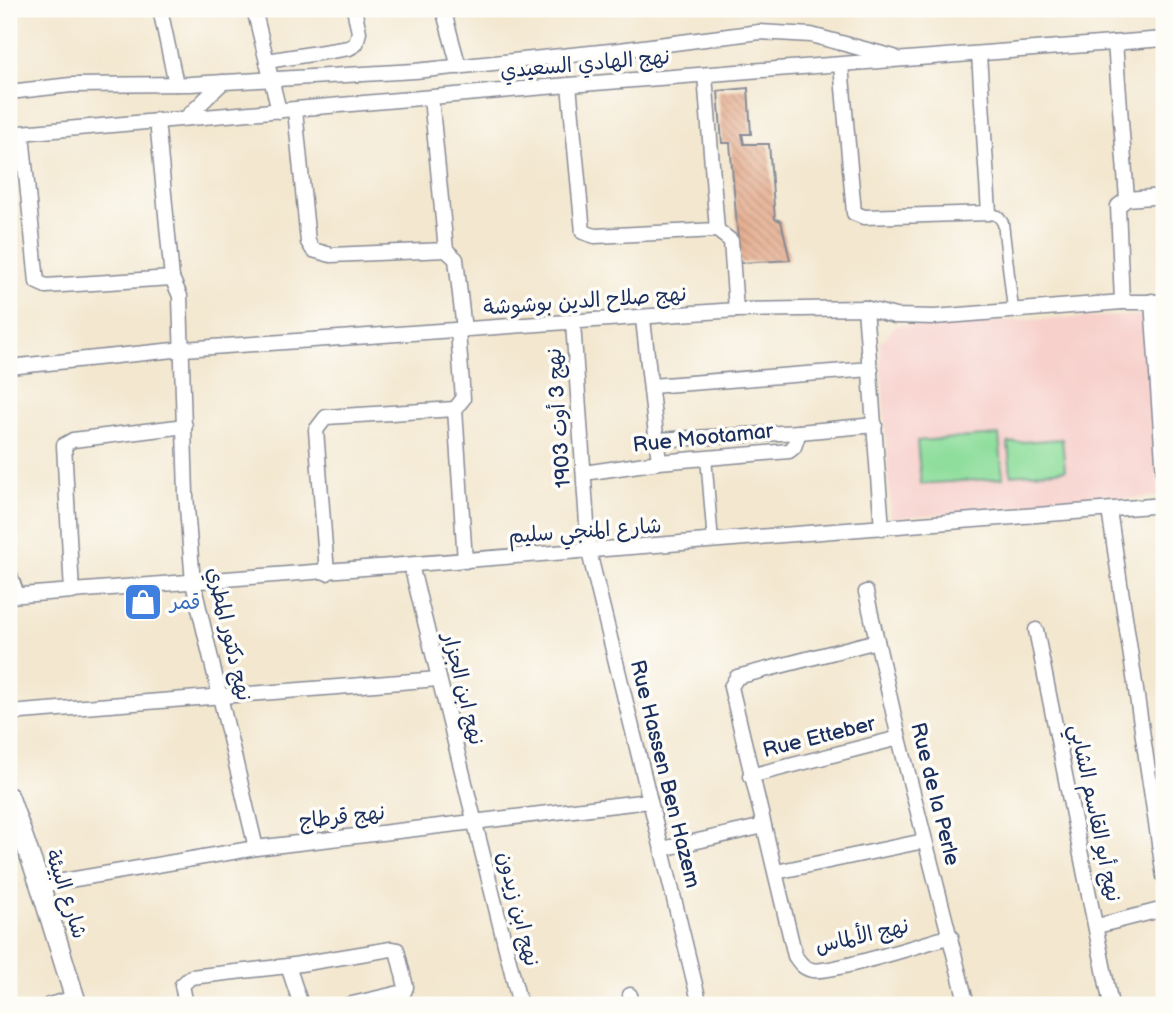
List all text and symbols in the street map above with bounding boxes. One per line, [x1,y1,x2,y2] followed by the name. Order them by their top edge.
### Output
[499,44,671,86] street label: نهج الهادي السعيدي
[483,281,688,322] street label: نهج صلاح الدين بوشوشة
[542,347,577,489] street label: نهج 3 أوت 1903
[632,418,775,458] street label: Rue Mootamar
[508,513,663,555] street label: شارع المنجي سليم
[200,565,257,704] street label: نهج دكتور المطري
[122,581,164,623] shop icon: قمر
[168,590,201,615] place label: قمر
[436,628,489,748] street label: نهج ابن الجزار
[625,658,705,890] street label: Rue Hassen Ben Hazem
[760,711,878,763] street label: Rue Etteber
[905,720,965,868] street label: Rue de la Perle
[1058,722,1126,905] street label: نهج أبو القاسم الشابي
[298,800,386,835] street label: نهج قرطاج
[38,846,92,942] street label: شارع البيئة
[491,849,544,969] street label: نهج ابن زيدون
[812,911,912,960] street label: نهج الألماس

